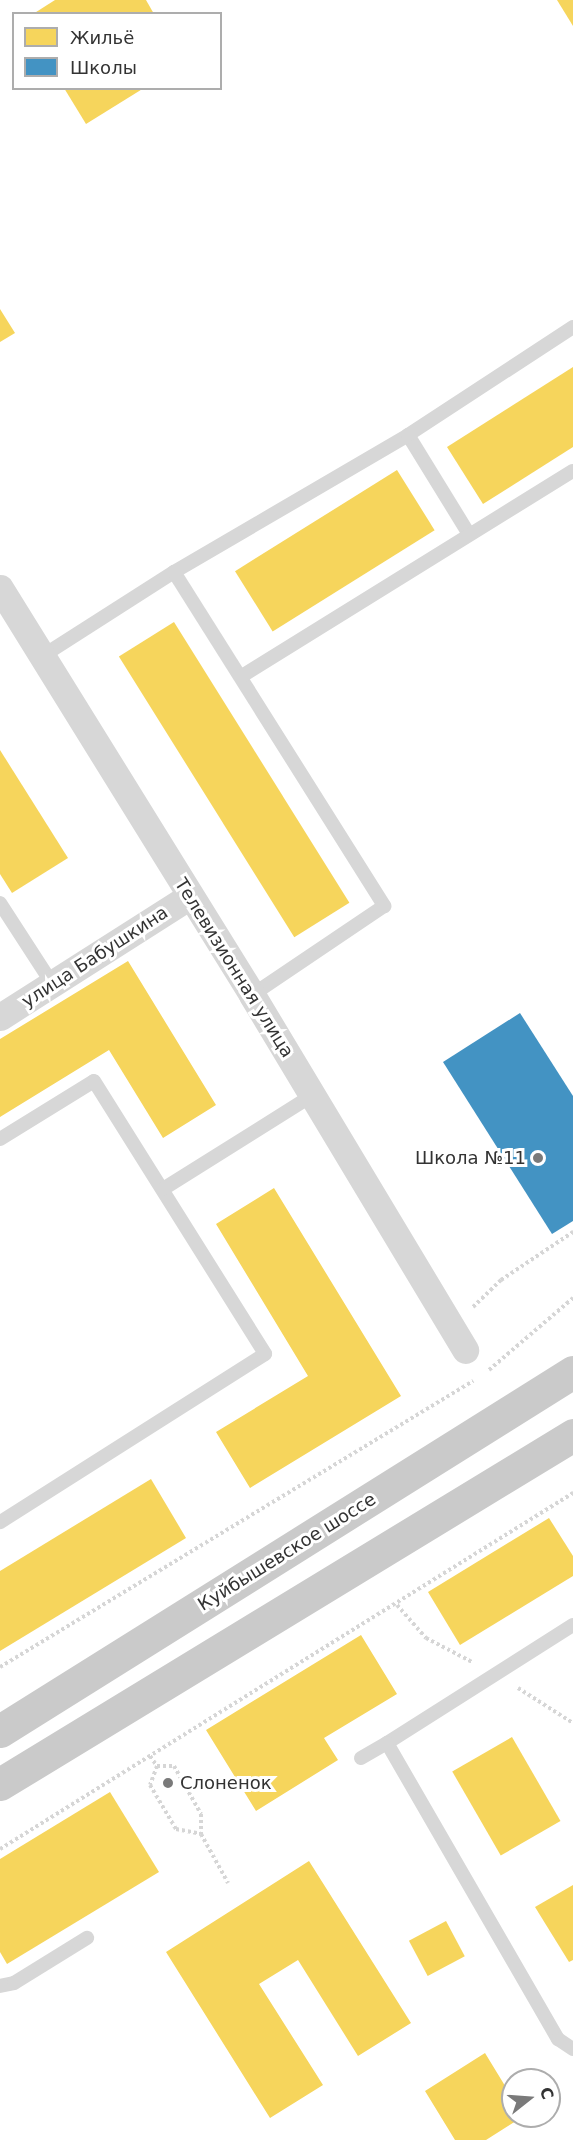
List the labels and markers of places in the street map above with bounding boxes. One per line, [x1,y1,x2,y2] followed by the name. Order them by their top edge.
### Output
[415,1147,526,1169] place label: Школа №11
[531,1151,545,1165] marker: Школа №11
[180,1772,272,1794] place label: Слоненок
[161,1776,175,1790] marker: Слоненок

